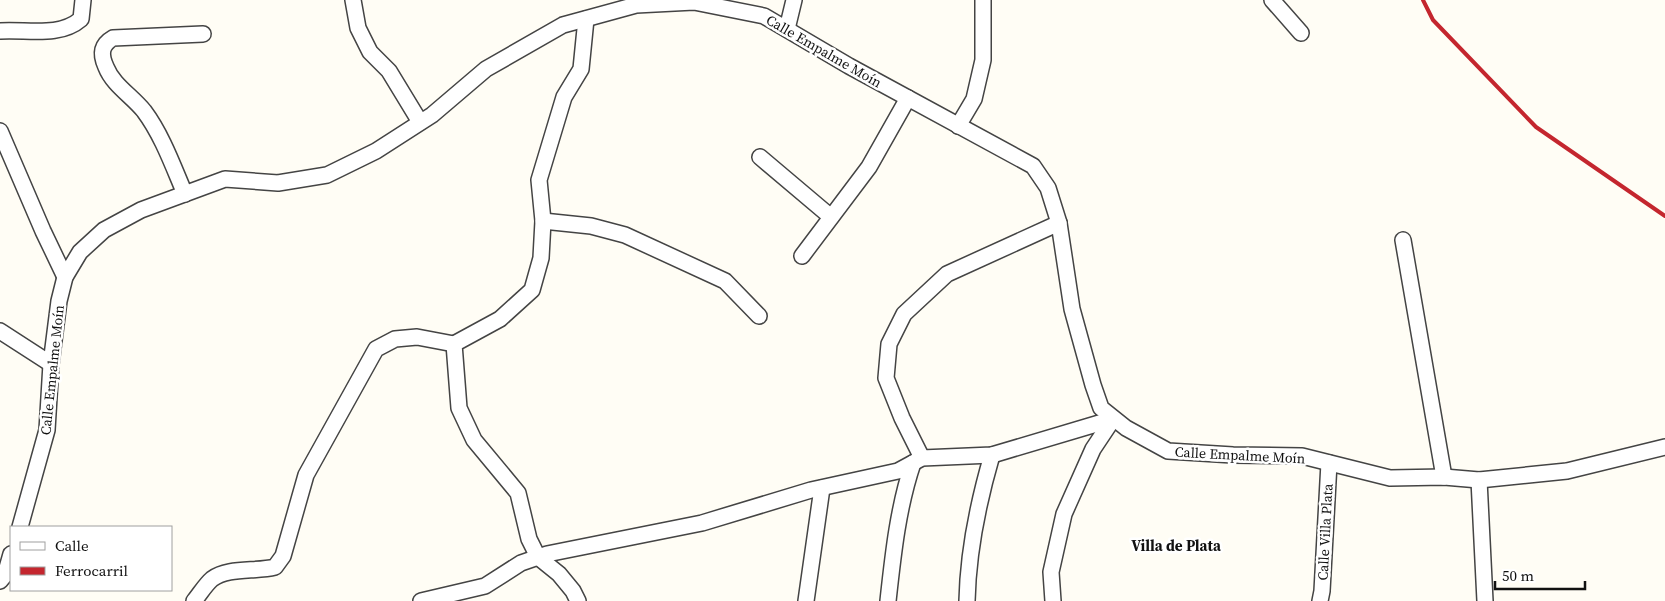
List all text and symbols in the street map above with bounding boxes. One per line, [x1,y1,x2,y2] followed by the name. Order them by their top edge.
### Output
[762,10,886,93] street label: Calle Empalme Moín
[35,303,69,436] street label: Calle Empalme Moín
[1174,442,1306,468] street label: Calle Empalme Moín
[1312,482,1338,581] street label: Calle Villa Plata
[10,526,172,591] legend
[55,535,89,556] text: Calle
[1131,535,1222,556] district label: Villa de Plata
[1495,558,1585,590] scale bar
[55,560,129,581] text: Ferrocarril
[1502,565,1534,586] text: 50 m

